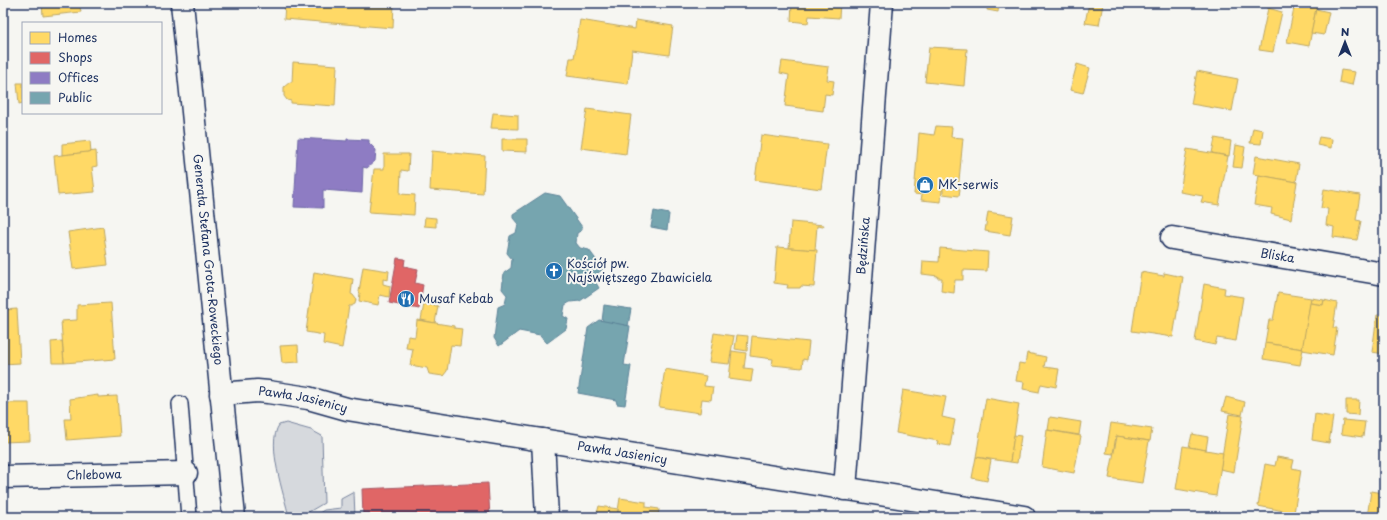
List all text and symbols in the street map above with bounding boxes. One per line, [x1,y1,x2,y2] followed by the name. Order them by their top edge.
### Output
[22,22,162,114] legend
[1325,22,1365,62] north arrow
[1341,23,1350,40] text: N
[58,28,97,46] text: Homes
[58,48,93,66] text: Shops
[58,68,99,86] text: Offices
[58,88,92,106] text: Public
[189,153,229,366] street label: Generała Stefana Grota-Roweckiego
[915,175,935,195] shop icon: MK-serwis
[938,175,999,193] place label: MK-serwis
[851,216,874,275] street label: Będzińska
[1259,243,1297,267] street label: Bliska
[567,254,713,286] place label: Kościół pw. Najświętszego Zbawiciela
[544,261,564,281] church icon: Kościół pw. Najświętszego Zbawiciela
[396,289,416,309] restaurant icon: Musaf Kebab
[419,289,493,307] place label: Musaf Kebab
[258,381,350,417] street label: Pawła Jasienicy
[576,436,669,468] street label: Pawła Jasienicy
[66,464,122,484] street label: Chlebowa

